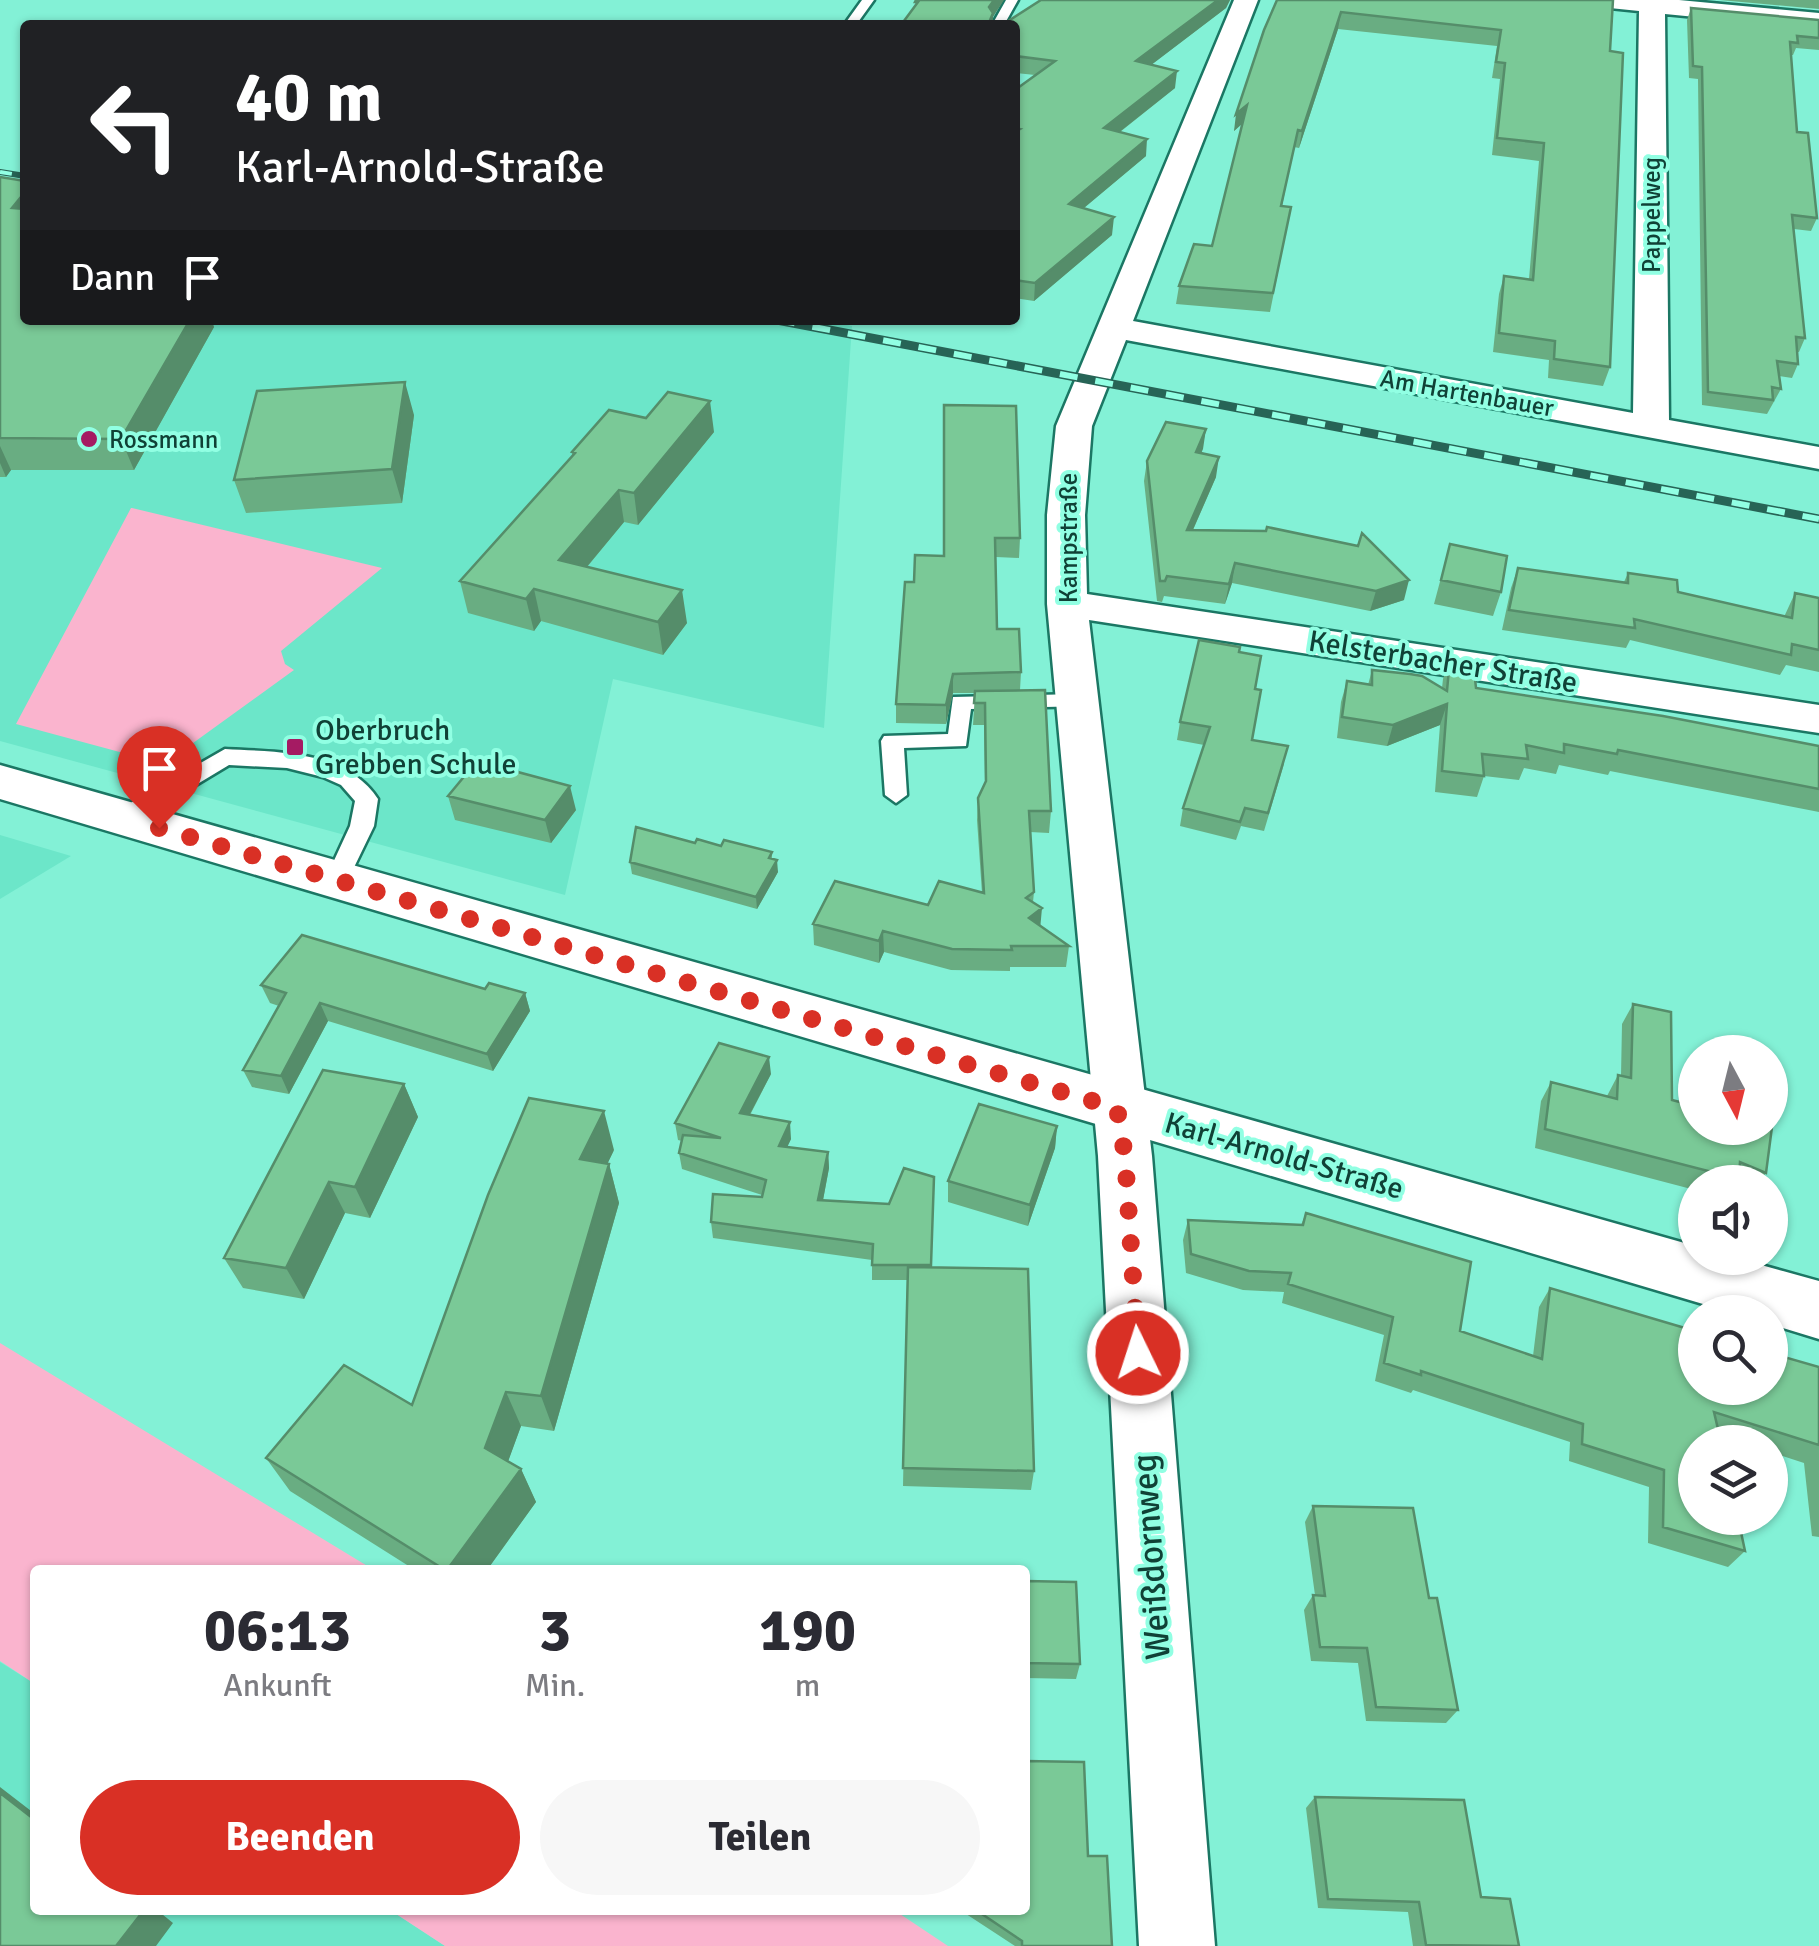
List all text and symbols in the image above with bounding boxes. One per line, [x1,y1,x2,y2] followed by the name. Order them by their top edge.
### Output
[235,54,383,140] text: 40 m
[70,60,200,190] icon: left
[235,140,605,195] text: Karl-Arnold-Straße
[1636,157,1667,273] street label: Pappelweg
[175,250,230,305] icon: arrive
[70,254,155,301] text: Dann
[1378,362,1557,424] street label: Am Hartenbauer
[109,424,218,455] place label: Rossmann
[78,428,100,450] marker: Rossmann
[1053,473,1084,603] street label: Kampstraße
[1306,622,1580,702] street label: Kelsterbacher Straße
[315,712,516,783] place label: Oberbruch Grebben Schule
[117,726,202,829] pin
[284,736,306,758] marker: Oberbruch Grebben Schule
[132,741,187,796] icon: arrive
[1678,1035,1788,1145] north arrow
[1678,1035,1788,1535] map controls
[1160,1104,1408,1208] street label: Karl-Arnold-Straße
[1678,1165,1788,1275] button: sound
[1678,1295,1788,1405] button: search
[1086,1301,1190,1405] position arrow
[1678,1425,1788,1535] button: layers
[1122,1453,1180,1661] street label: Weißdornweg
[204,1594,351,1668] text: 06:13
[539,1594,571,1668] text: 3
[759,1594,856,1668] text: 190
[223,1666,332,1705] text: Ankunft
[525,1666,585,1705] text: Min.
[795,1666,820,1705] text: m
[80,1780,520,1895] button: Beenden
[540,1780,980,1895] button: Teilen

